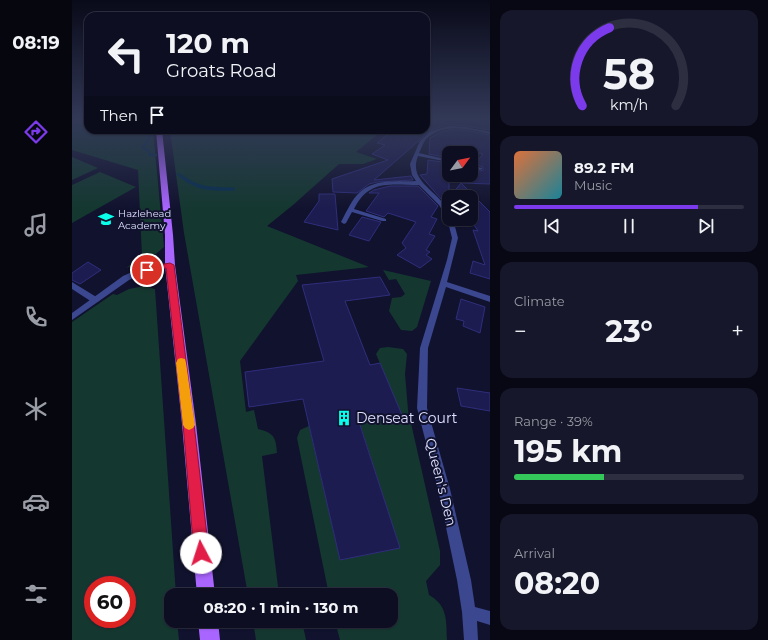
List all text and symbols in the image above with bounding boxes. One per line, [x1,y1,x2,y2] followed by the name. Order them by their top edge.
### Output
[166,26,250,60] text: 120 m
[100,28,152,80] icon: left
[12,32,60,54] text: 08:19
[603,49,655,99] text: 58
[166,60,277,82] text: Groats Road
[610,96,648,114] text: km/h
[146,104,168,126] icon: arrive
[100,106,138,125] text: Then
[22,118,50,146] icon: directions
[442,146,478,182] north arrow
[442,146,478,226] map controls
[574,158,634,177] text: 89.2 FM
[574,177,612,193] text: Music
[442,190,478,226] button: layers
[118,207,171,232] place label: Hazlehead Academy
[97,210,115,228] school or university icon: Hazlehead Academy
[22,211,50,239] icon: music
[541,215,563,237] icon: previous
[618,215,640,237] icon: pause
[695,215,717,237] icon: next
[130,253,164,287] pin
[136,259,158,281] icon: arrive
[514,293,565,309] text: Climate
[22,303,50,331] icon: phone
[605,313,653,350] text: 23°
[514,318,527,345] text: −
[731,318,744,345] text: +
[22,395,50,423] icon: climate
[335,409,353,427] building icon: Denseat Court
[356,409,458,427] place label: Denseat Court
[514,413,593,429] text: Range · 39%
[514,433,622,470] text: 195 km
[421,436,461,528] street label: Queen's Den
[22,488,50,516] icon: car
[180,532,222,574] position arrow
[514,545,555,561] text: Arrival
[514,565,600,602] text: 08:20
[84,576,136,628] speed limit sign: 60
[22,580,50,608] icon: filters
[204,598,358,617] text: 08:20 · 1 min · 130 m

